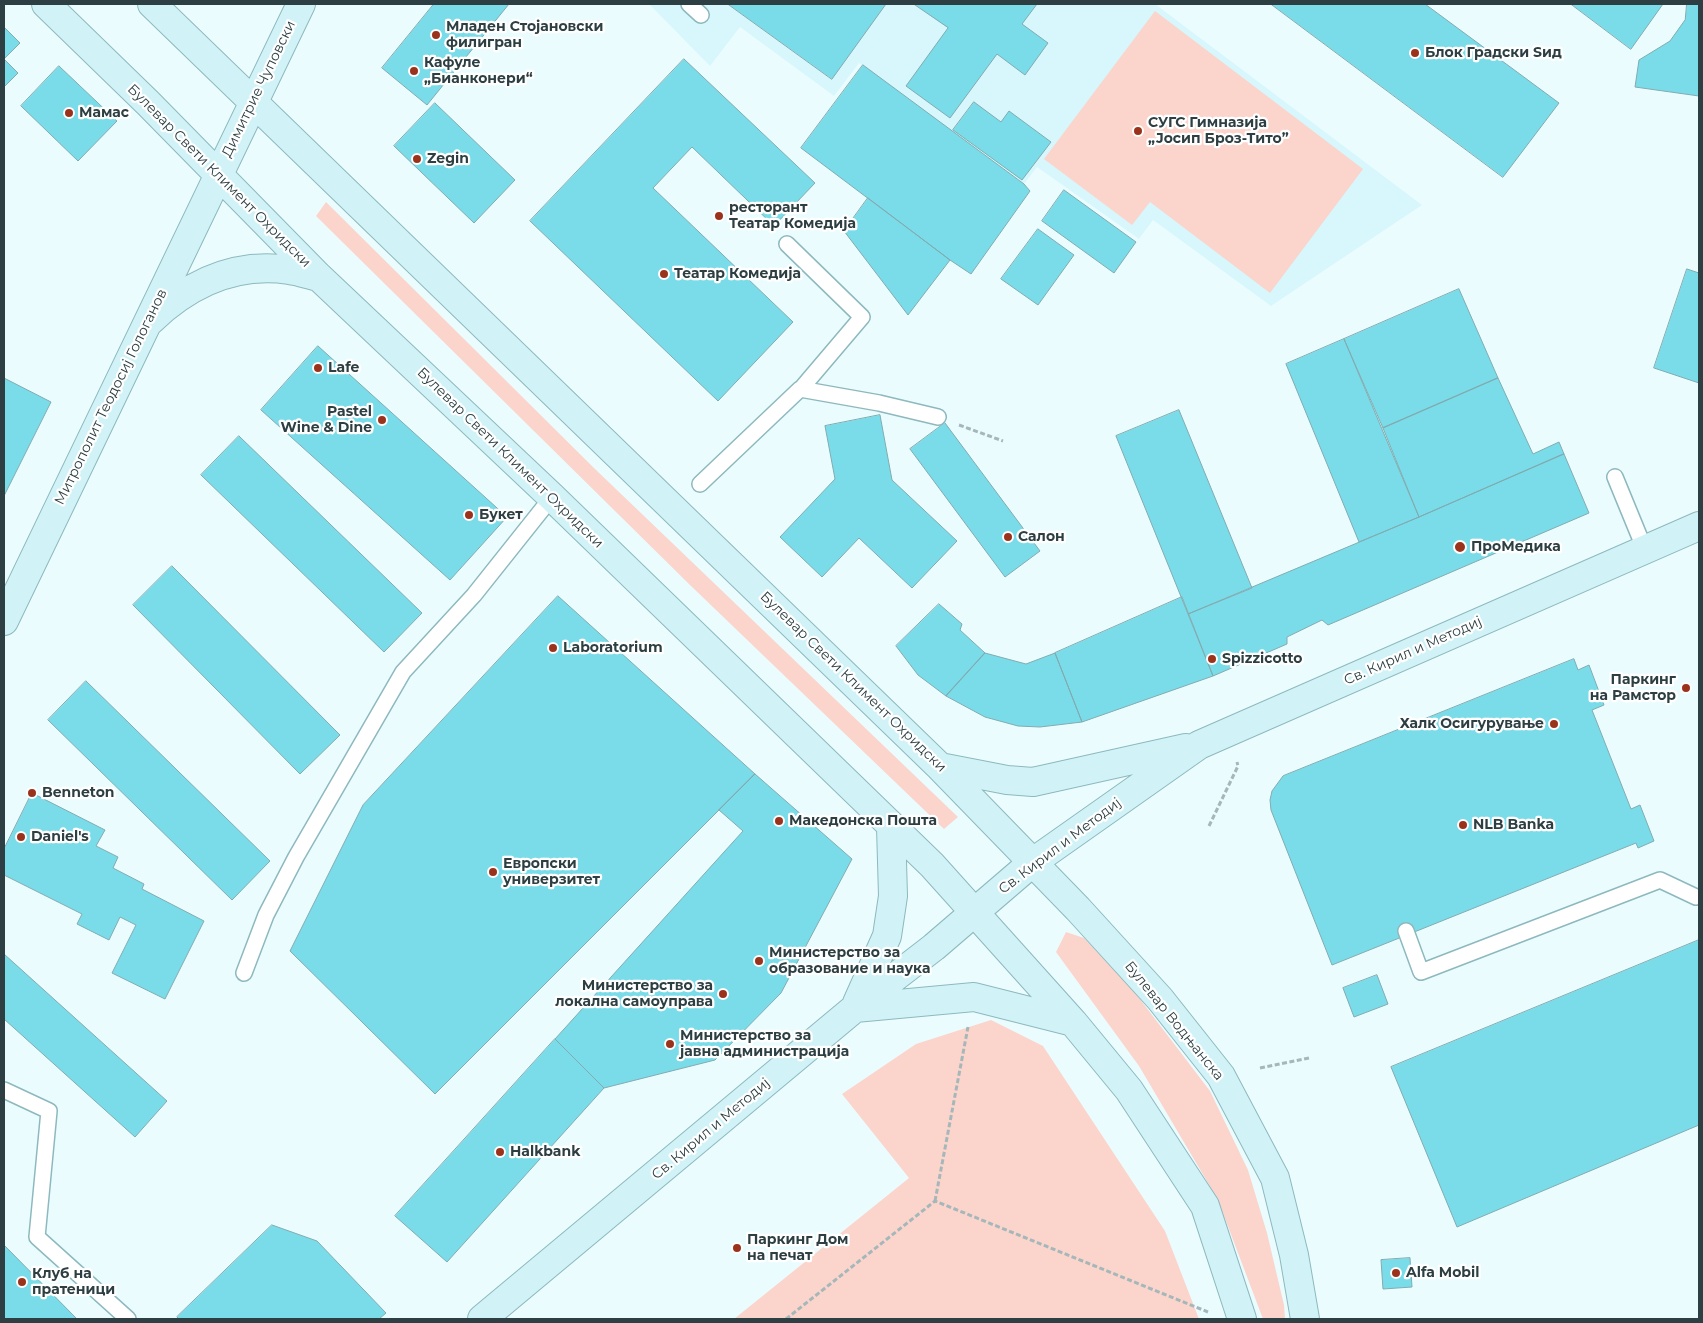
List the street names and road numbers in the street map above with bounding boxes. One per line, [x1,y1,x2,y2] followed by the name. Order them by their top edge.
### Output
[219,18,299,160] street label: Димитрие Чуповски
[124,81,314,271] street label: Булевар Свети Климент Охридски
[51,286,171,508] street label: Митрополит Теодосиј Гологанов
[413,364,607,552] street label: Булевар Свети Климент Охридски
[756,588,950,776] street label: Булевар Свети Климент Охридски
[1341,613,1485,689] street label: Св. Кирил и Методиј
[995,794,1125,898] street label: Св. Кирил и Методиј
[1121,958,1227,1084] street label: Булевар Водњанска
[648,1075,774,1183] street label: Св. Кирил и Методиј

